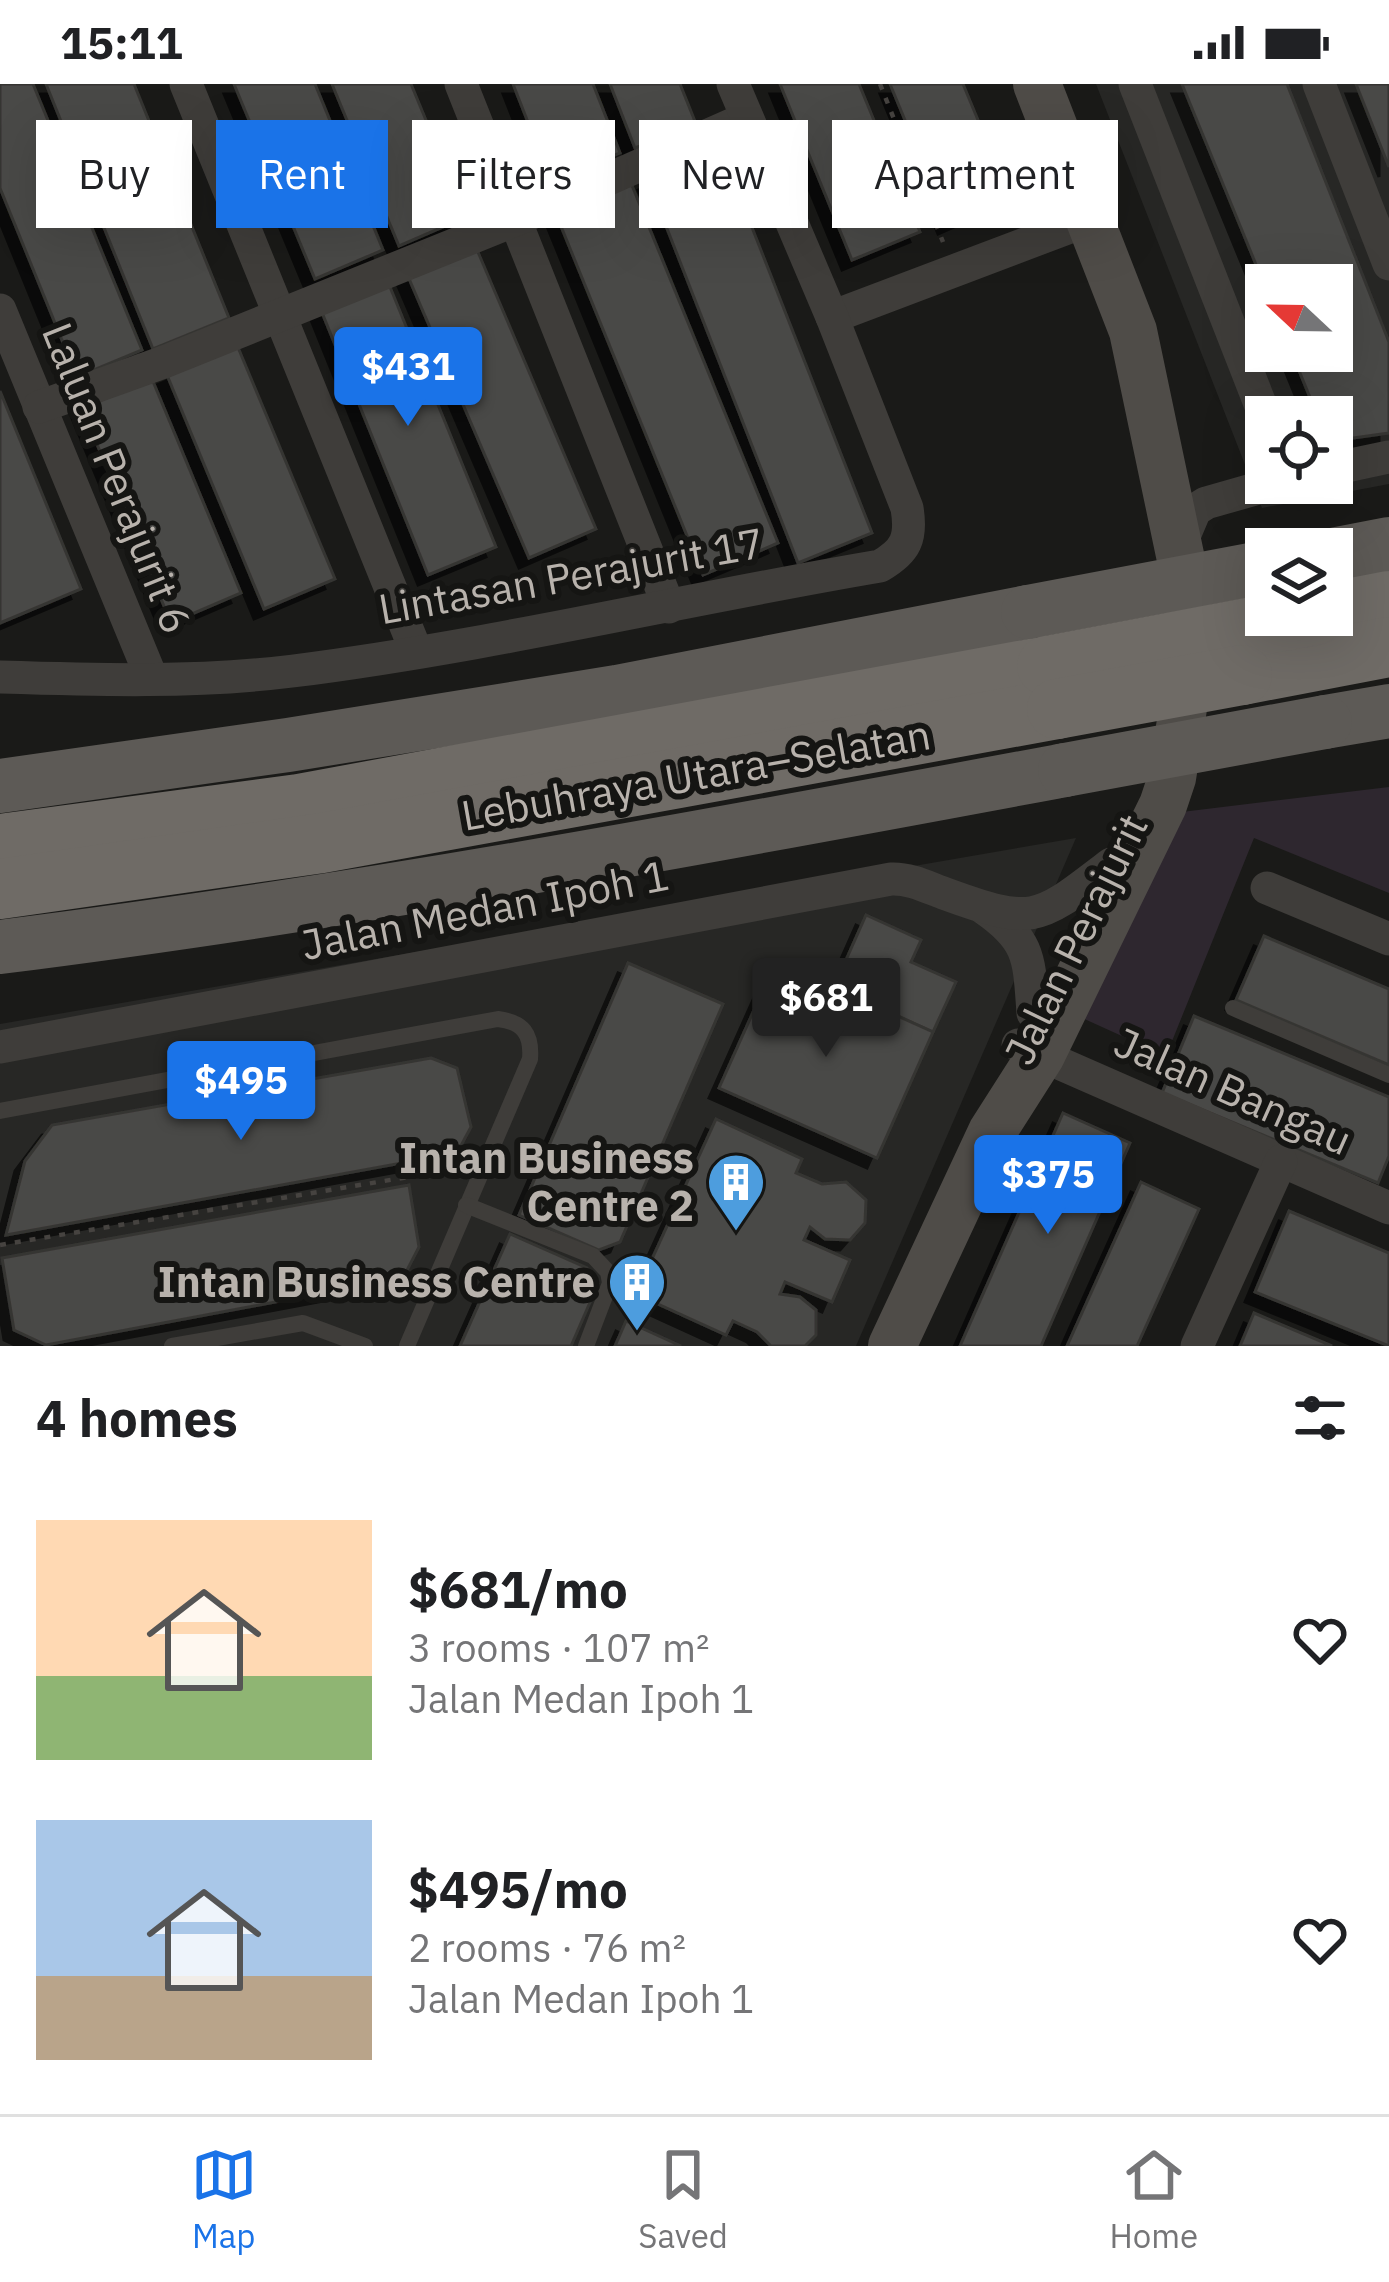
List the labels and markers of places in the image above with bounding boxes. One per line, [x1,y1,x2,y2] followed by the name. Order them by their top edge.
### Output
[337,327,479,429] pin: $431
[755,958,897,1060] pin: $681
[170,1041,312,1143] pin: $495
[399,1130,694,1233] place label: Intan Business Centre 2
[977,1135,1119,1237] pin: $375
[705,1151,767,1233] building icon: Intan Business Centre 2
[606,1251,668,1333] building icon: Intan Business Centre
[158,1254,595,1309] place label: Intan Business Centre

